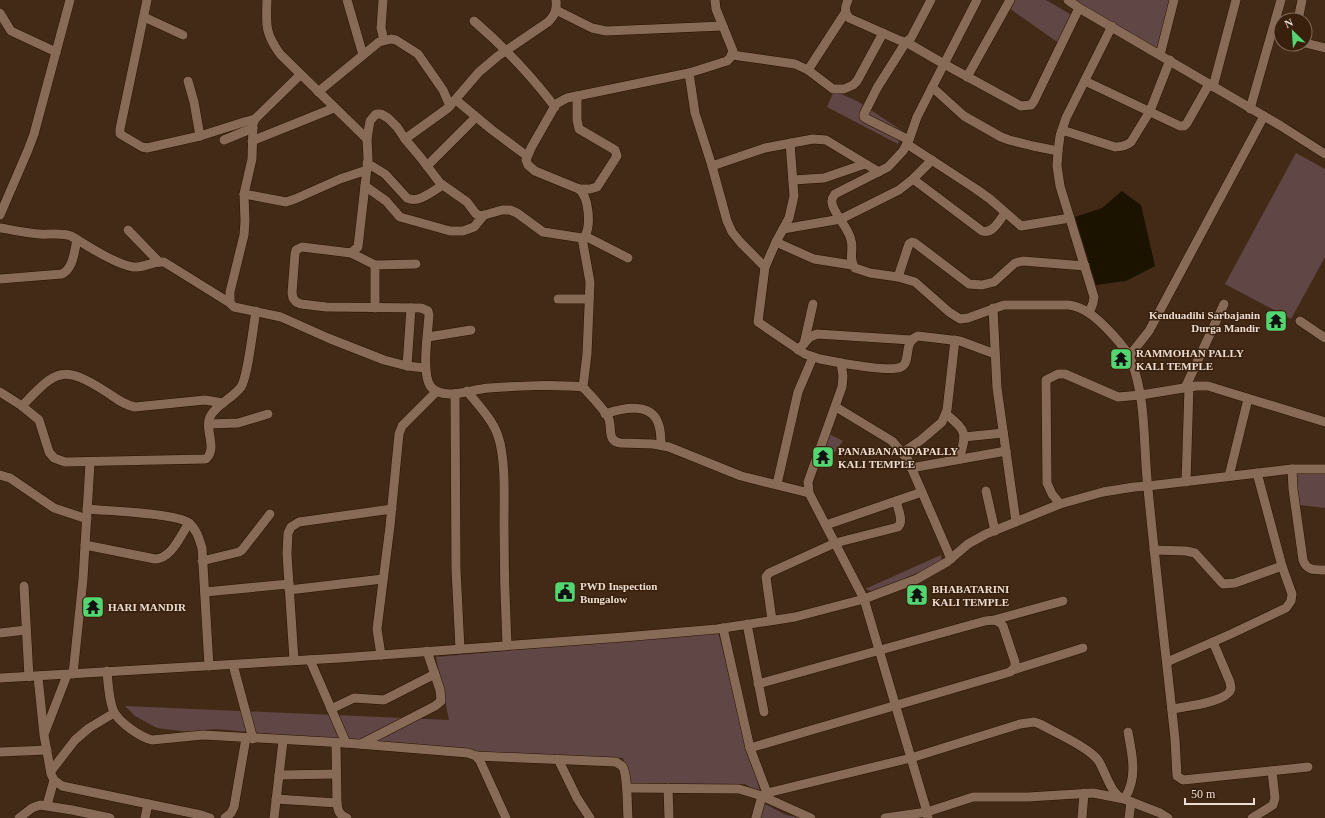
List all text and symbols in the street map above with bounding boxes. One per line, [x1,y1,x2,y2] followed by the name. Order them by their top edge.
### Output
[1273,12,1313,52] north arrow
[1283,16,1295,30] text: N
[1263,308,1289,334] temple icon: Kenduadihi Sarbajanin Durga Mandir
[1149,309,1260,334] place label: Kenduadihi Sarbajanin Durga Mandir
[1108,346,1134,372] temple icon: RAMMOHAN PALLY KALI TEMPLE
[1136,347,1244,372] place label: RAMMOHAN PALLY KALI TEMPLE
[810,444,836,470] temple icon: PANABANANDAPALLY KALI TEMPLE
[838,445,958,470] place label: PANABANANDAPALLY KALI TEMPLE
[552,579,578,605] public building icon: PWD Inspection Bungalow
[580,580,657,605] place label: PWD Inspection Bungalow
[904,582,930,608] temple icon: BHABATARINI KALI TEMPLE
[932,583,1009,608] place label: BHABATARINI KALI TEMPLE
[80,594,106,620] temple icon: HARI MANDIR
[108,601,187,613] place label: HARI MANDIR
[1185,780,1254,806] scale bar
[1191,787,1216,801] text: 50 m

